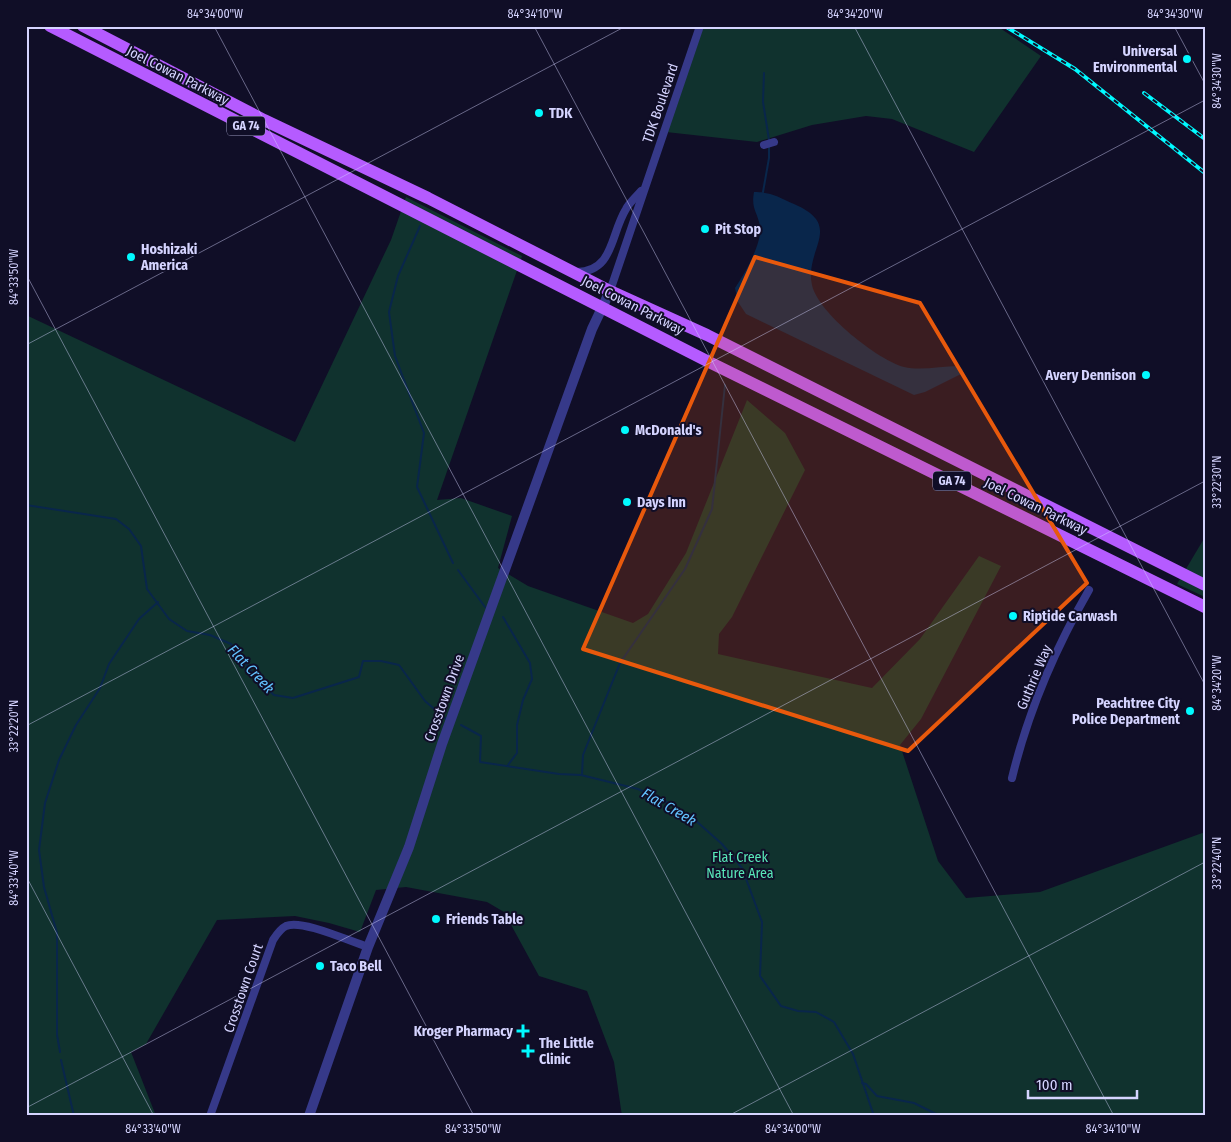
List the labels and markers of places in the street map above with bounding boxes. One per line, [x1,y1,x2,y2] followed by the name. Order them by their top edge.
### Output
[1093,43,1177,76] place label: Universal Environmental
[1181,53,1193,65] marker: Universal Environmental
[549,105,573,122] place label: TDK
[533,107,545,119] marker: TDK
[715,221,761,238] place label: Pit Stop
[699,223,711,235] marker: Pit Stop
[140,241,198,274] place label: Hoshizaki America
[125,251,137,263] marker: Hoshizaki America
[1044,367,1136,384] place label: Avery Dennison
[1140,369,1152,381] marker: Avery Dennison
[635,422,702,439] place label: McDonald's
[619,424,631,436] marker: McDonald's
[637,494,686,511] place label: Days Inn
[621,496,633,508] marker: Days Inn
[1023,608,1117,625] place label: Riptide Carwash
[1007,610,1019,622] marker: Riptide Carwash
[1072,695,1181,728] place label: Peachtree City Police Department
[1184,705,1196,717] marker: Peachtree City Police Department
[446,911,523,928] place label: Friends Table
[430,913,442,925] marker: Friends Table
[330,958,382,975] place label: Taco Bell
[314,960,326,972] marker: Taco Bell
[414,1023,513,1040] place label: Kroger Pharmacy
[517,1025,529,1037] marker: Kroger Pharmacy
[539,1035,594,1068] place label: The Little Clinic
[521,1044,535,1058] marker: The Little Clinic

